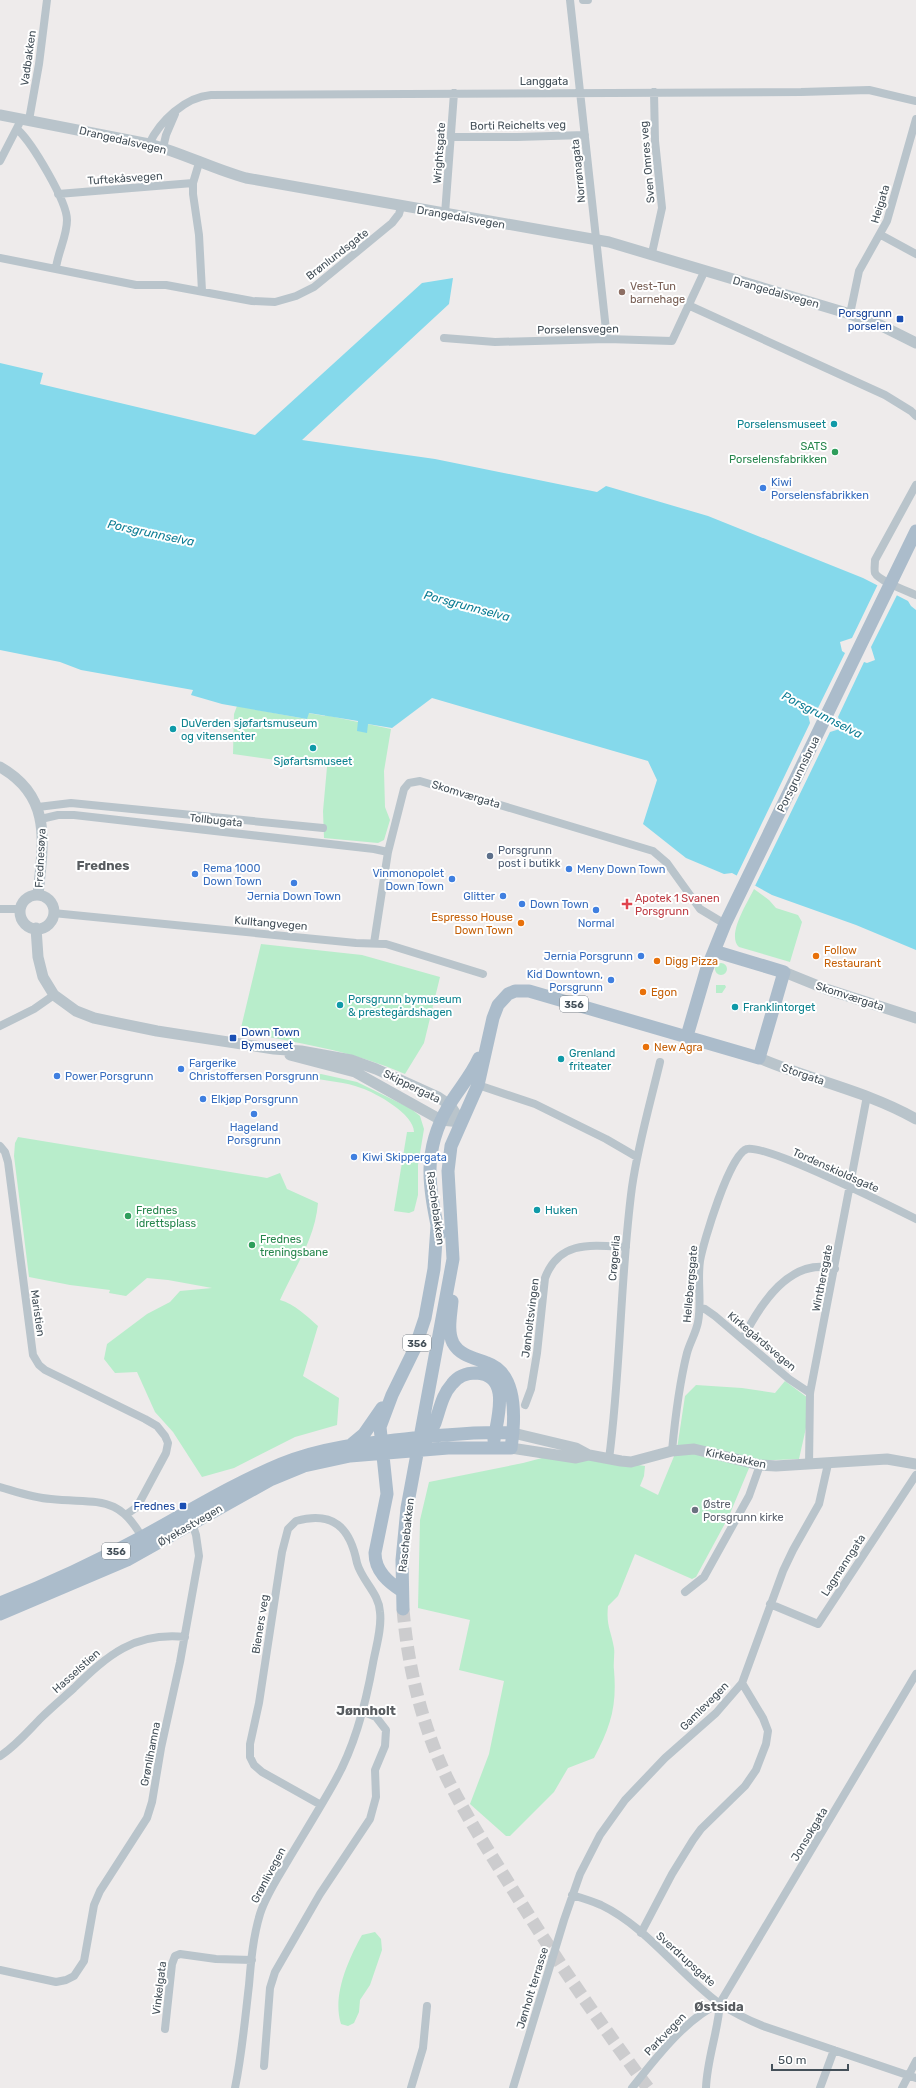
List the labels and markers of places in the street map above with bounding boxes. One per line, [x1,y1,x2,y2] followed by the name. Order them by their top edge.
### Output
[630,280,685,306] place label: Vest-Tun barnehage
[617,287,627,297] marker: Vest-Tun barnehage
[838,307,892,333] place label: Porsgrunn porselen
[895,314,905,324] marker: Porsgrunn porselen
[737,418,827,431] place label: Porselensmuseet
[829,419,839,429] marker: Porselensmuseet
[729,440,827,466] place label: SATS Porselensfabrikken
[830,447,840,457] marker: SATS Porselensfabrikken
[771,476,869,502] place label: Kiwi Porselensfabrikken
[758,483,768,493] marker: Kiwi Porselensfabrikken
[181,717,317,743] place label: DuVerden sjøfartsmuseum og vitensenter
[168,724,178,734] marker: DuVerden sjøfartsmuseum og vitensenter
[308,743,318,753] marker: Sjøfartsmuseet
[274,755,353,768] place label: Sjøfartsmuseet
[498,844,561,870] place label: Porsgrunn post i butikk
[485,851,495,861] marker: Porsgrunn post i butikk
[203,862,262,888] place label: Rema 1000 Down Town
[577,863,665,876] place label: Meny Down Town
[564,864,574,874] marker: Meny Down Town
[372,867,445,893] place label: Vinmonopolet Down Town
[190,869,200,879] marker: Rema 1000 Down Town
[447,874,457,884] marker: Vinmonopolet Down Town
[289,878,299,888] marker: Jernia Down Town
[247,890,341,903] place label: Jernia Down Town
[463,890,496,903] place label: Glitter
[498,891,508,901] marker: Glitter
[635,892,720,918] place label: Apotek 1 Svanen Porsgrunn
[530,898,589,911] place label: Down Town
[517,899,527,909] marker: Down Town
[622,899,632,909] marker: Apotek 1 Svanen Porsgrunn
[591,905,601,915] marker: Normal
[431,911,513,937] place label: Espresso House Down Town
[578,917,614,930] place label: Normal
[516,918,526,928] marker: Espresso House Down Town
[824,944,882,970] place label: Follow Restaurant
[544,950,633,963] place label: Jernia Porsgrunn
[636,951,646,961] marker: Jernia Porsgrunn
[811,951,821,961] marker: Follow Restaurant
[665,955,718,968] place label: Digg Pizza
[652,956,662,966] marker: Digg Pizza
[527,968,603,994] place label: Kid Downtown, Porsgrunn
[606,975,616,985] marker: Kid Downtown, Porsgrunn
[651,986,677,999] place label: Egon
[638,987,648,997] marker: Egon
[348,993,462,1019] place label: Porsgrunn bymuseum & prestegårdshagen
[335,1000,345,1010] marker: Porsgrunn bymuseum & prestegårdshagen
[743,1001,816,1014] place label: Franklintorget
[730,1002,740,1012] marker: Franklintorget
[241,1026,300,1052] place label: Down Town Bymuseet
[228,1033,238,1043] marker: Down Town Bymuseet
[654,1041,703,1054] place label: New Agra
[641,1042,651,1052] marker: New Agra
[569,1047,615,1073] place label: Grenland friteater
[556,1054,566,1064] marker: Grenland friteater
[189,1057,319,1083] place label: Fargerike Christoffersen Porsgrunn
[176,1064,186,1074] marker: Fargerike Christoffersen Porsgrunn
[65,1070,153,1083] place label: Power Porsgrunn
[52,1071,62,1081] marker: Power Porsgrunn
[211,1093,298,1106] place label: Elkjøp Porsgrunn
[198,1094,208,1104] marker: Elkjøp Porsgrunn
[249,1109,259,1119] marker: Hageland Porsgrunn
[227,1121,281,1147] place label: Hageland Porsgrunn
[362,1151,447,1164] place label: Kiwi Skippergata
[349,1152,359,1162] marker: Kiwi Skippergata
[136,1204,197,1230] place label: Frednes idrettsplass
[545,1204,578,1217] place label: Huken
[532,1205,542,1215] marker: Huken
[123,1211,133,1221] marker: Frednes idrettsplass
[260,1233,328,1259] place label: Frednes treningsbane
[247,1240,257,1250] marker: Frednes treningsbane
[703,1498,784,1524] place label: Østre Porsgrunn kirke
[134,1500,175,1513] place label: Frednes
[178,1501,188,1511] marker: Frednes
[690,1505,700,1515] marker: Østre Porsgrunn kirke

